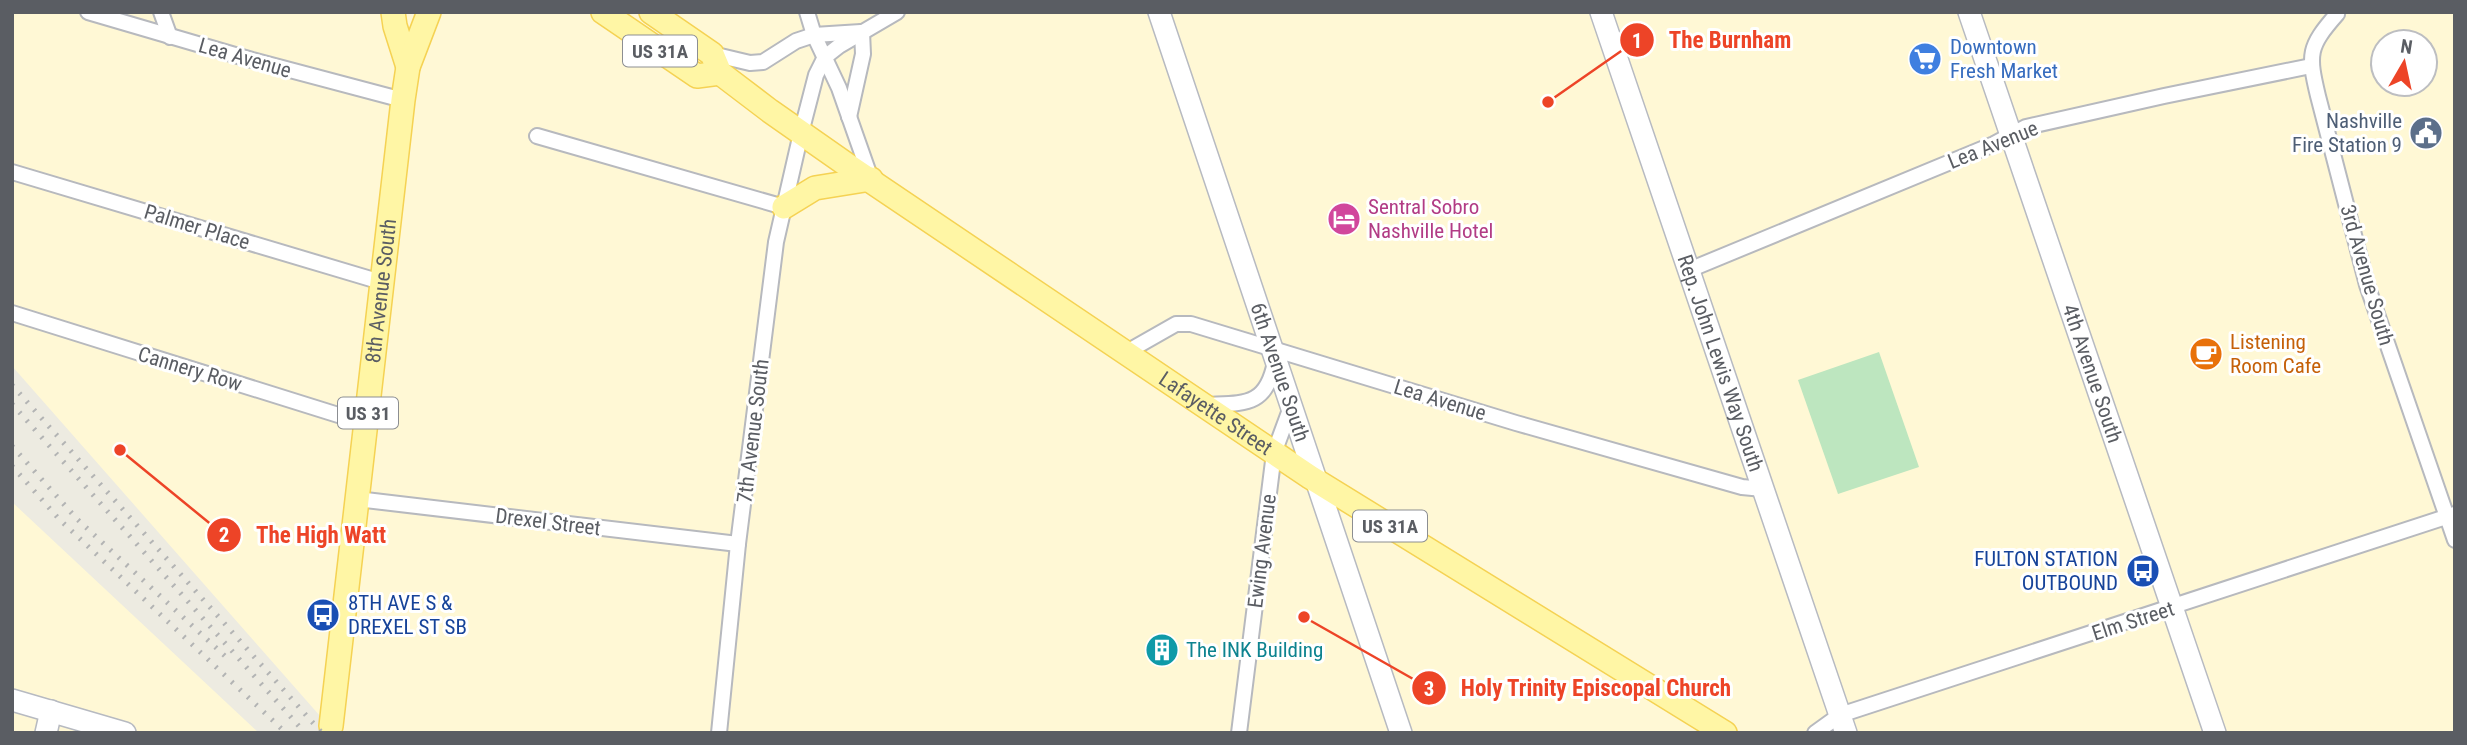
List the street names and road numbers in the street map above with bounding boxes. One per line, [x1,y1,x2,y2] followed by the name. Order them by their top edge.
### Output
[196,33,294,83] street label: Lea Avenue
[623,36,697,66] road number: US 31A
[1944,116,2042,174] street label: Lea Avenue
[141,200,253,255] street label: Palmer Place
[2335,202,2399,348] street label: 3rd Avenue South
[361,218,401,364] street label: 8th Avenue South
[1672,252,1768,475] street label: Rep. John Lewis Way South
[1245,300,1314,445] street label: 6th Avenue South
[2058,301,2127,446] street label: 4th Avenue South
[135,342,245,396] street label: Cannery Row
[732,358,774,504] street label: 7th Avenue South
[1154,367,1277,460] street label: Lafayette Street
[1391,375,1489,425] street label: Lea Avenue
[338,398,398,428] road number: US 31
[1243,493,1281,609] street label: Ewing Avenue
[494,504,602,540] street label: Drexel Street
[1353,510,1427,541] road number: US 31A
[2089,596,2177,646] street label: Elm Street

